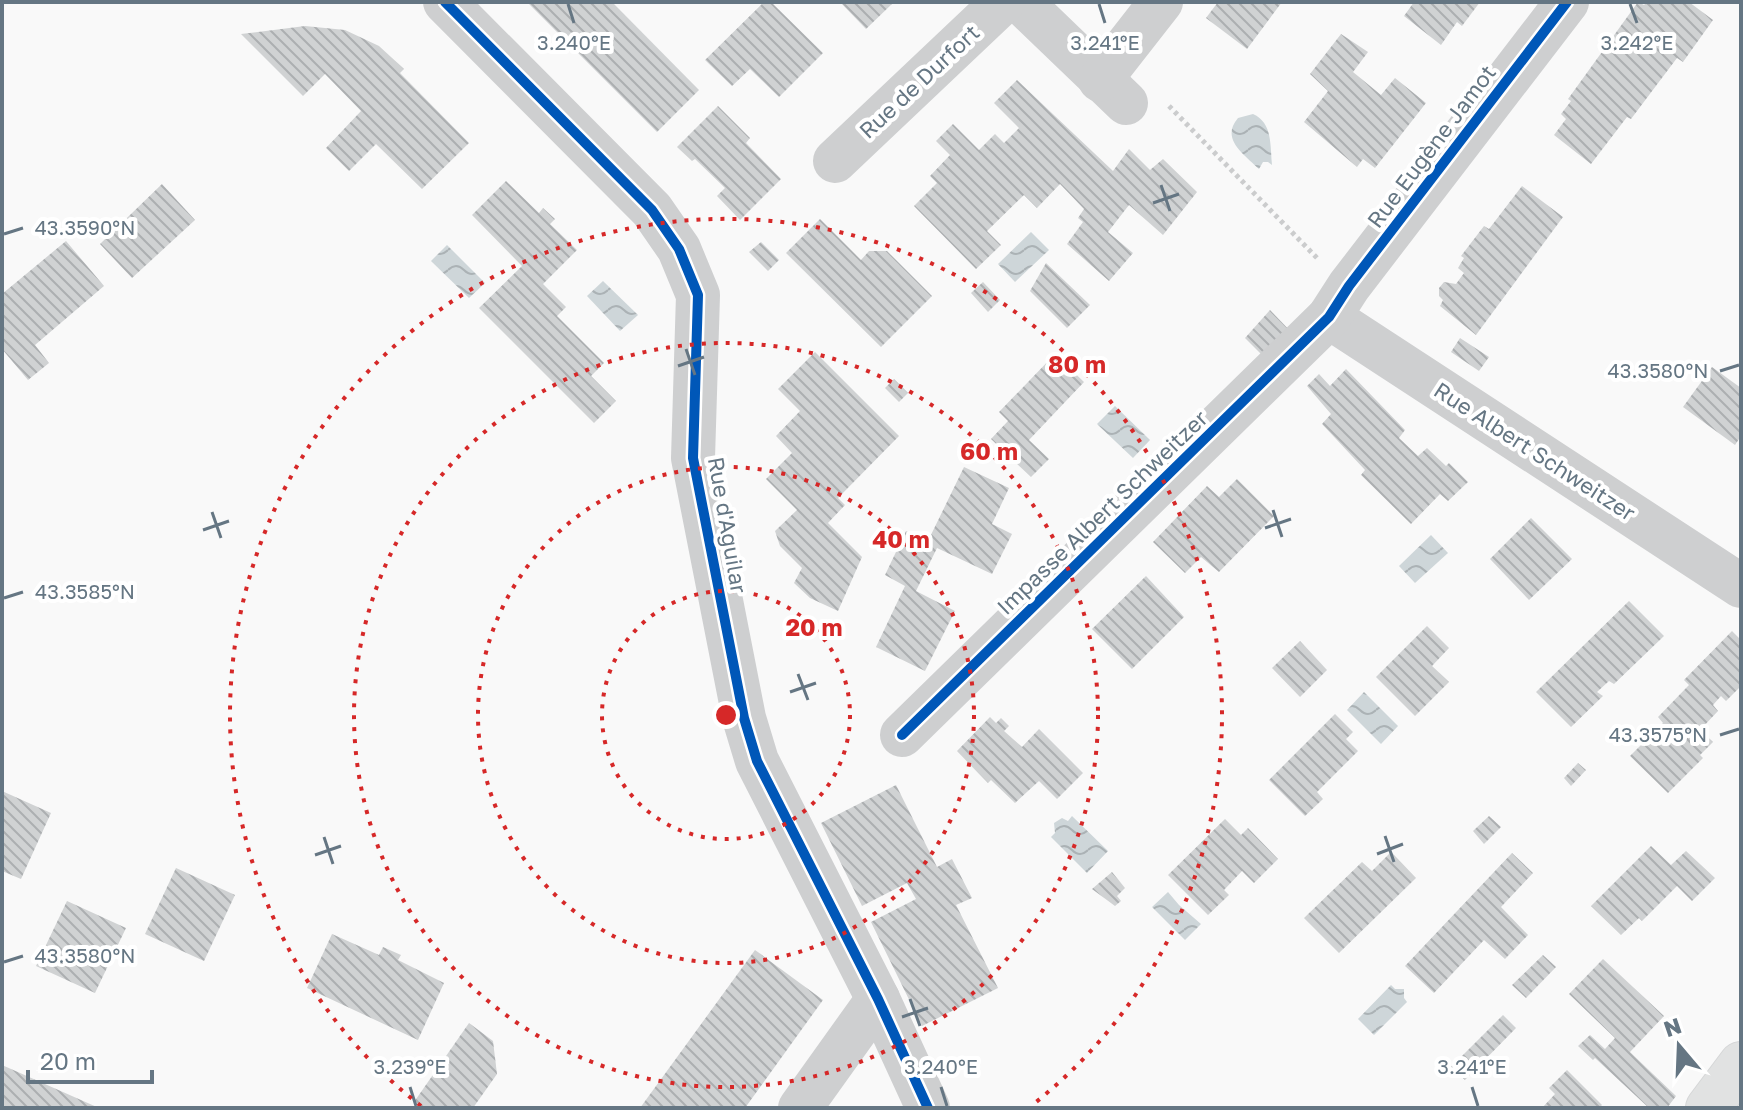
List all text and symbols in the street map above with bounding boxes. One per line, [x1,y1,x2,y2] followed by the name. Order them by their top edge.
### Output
[853,18,985,144] street label: Rue de Durfort
[537,30,611,54] text: 3.240°E
[1070,30,1140,54] text: 3.241°E
[1600,30,1674,54] text: 3.242°E
[1361,59,1501,233] street label: Rue Eugène Jamot
[35,215,135,239] text: 43.3590°N
[1048,349,1106,378] text: 80 m
[1608,358,1708,382] text: 43.3580°N
[1429,376,1641,526] street label: Rue Albert Schweitzer
[991,404,1213,620] street label: Impasse Albert Schweitzer
[960,436,1018,465] text: 60 m
[703,455,753,596] street label: Rue d'Aguilar
[872,524,930,553] text: 40 m
[35,579,135,603] text: 43.3585°N
[785,612,843,641] text: 20 m
[712,701,740,729] centre of rings
[1609,722,1707,746] text: 43.3575°N
[35,943,135,967] text: 43.3580°N
[1639,1006,1719,1086] north arrow
[1660,1011,1685,1042] text: N
[28,1034,152,1084] scale bar
[40,1046,96,1075] text: 20 m
[373,1054,447,1078] text: 3.239°E
[904,1054,978,1078] text: 3.240°E
[1437,1054,1507,1078] text: 3.241°E

